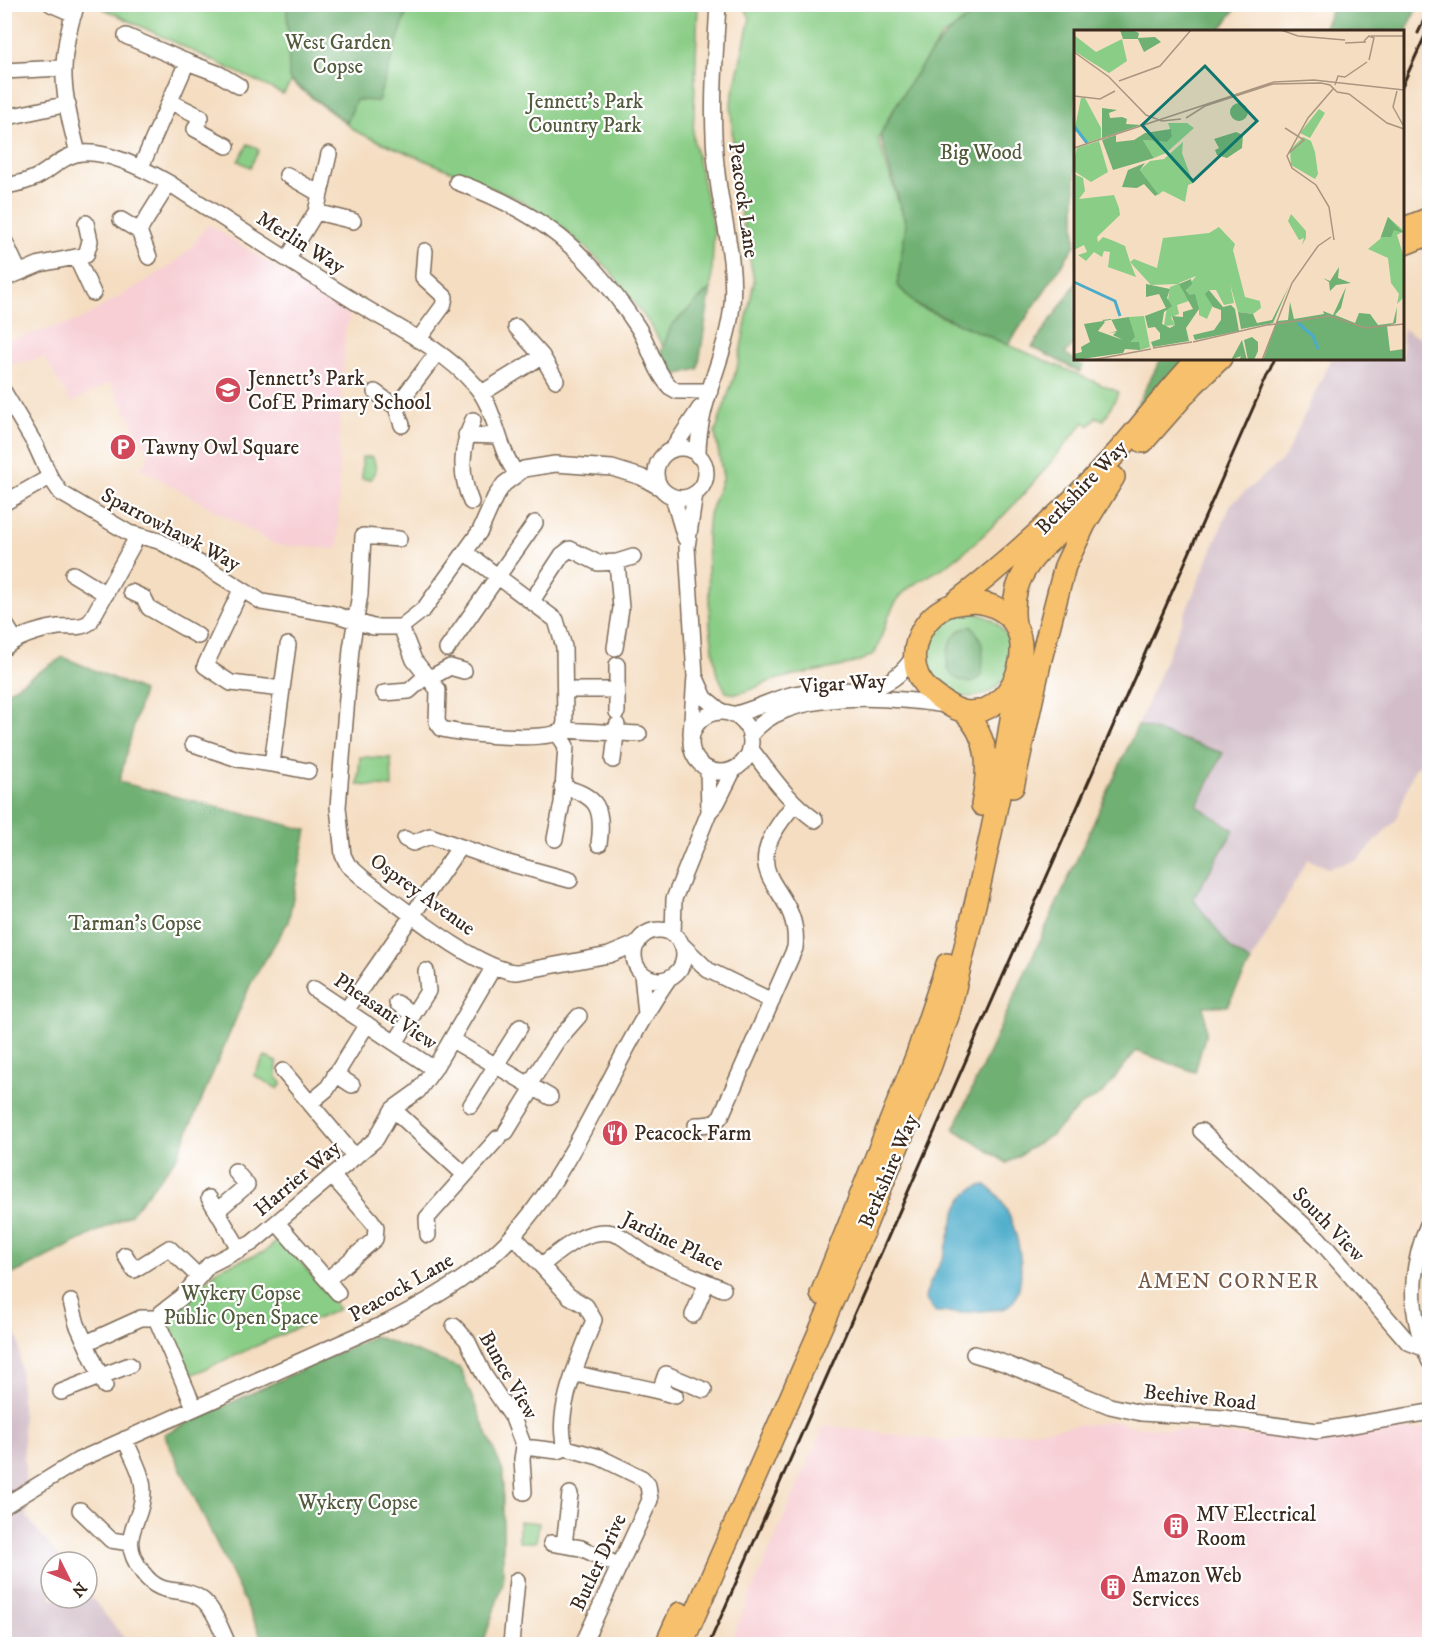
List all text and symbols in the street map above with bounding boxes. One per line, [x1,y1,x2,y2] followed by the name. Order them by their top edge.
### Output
[284,30,391,80] park label: West Garden Copse
[1074,30,1404,360] inset map
[525,89,644,139] park label: Jennett's Park Country Park
[940,140,1023,166] park label: Big Wood
[722,141,764,260] street label: Peacock Lane
[251,206,350,281] street label: Merlin Way
[246,366,432,416] place label: Jennett's Park CofE Primary School
[213,375,243,405] school or university icon: Jennett's Park CofE Primary School
[108,432,138,462] parking icon: Tawny Owl Square
[1030,434,1134,540] street label: Berkshire Way
[142,435,300,461] place label: Tawny Owl Square
[96,482,246,578] street label: Sparrowhawk Way
[798,668,888,700] street label: Vigar Way
[365,848,480,942] street label: Osprey Avenue
[68,911,202,937] park label: Tarman's Copse
[329,968,443,1056] street label: Pheasant View
[853,1110,925,1232] street label: Berkshire Way
[600,1118,630,1148] restaurant icon: Peacock Farm
[634,1121,752,1147] place label: Peacock Farm
[249,1134,347,1223] street label: Harrier Way
[1286,1182,1371,1268] street label: South View
[616,1205,728,1278] street label: Jardine Place
[345,1247,459,1328] street label: Peacock Lane
[1138,1268,1320,1295] district label: AMEN CORNER
[163,1281,319,1331] park label: Wykery Copse Public Open Space
[473,1327,544,1425] street label: Bunce View
[1142,1379,1258,1417] street label: Beehive Road
[297,1490,418,1516] park label: Wykery Copse
[1196,1502,1317,1552] place label: MV Electrical Room
[565,1509,633,1615] street label: Butler Drive
[1161,1511,1191,1541] building icon: MV Electrical Room
[39,1550,99,1610] north arrow
[1132,1563,1242,1613] place label: Amazon Web Services
[1098,1572,1128,1602] building icon: Amazon Web Services
[67,1578,91,1601] text: N

